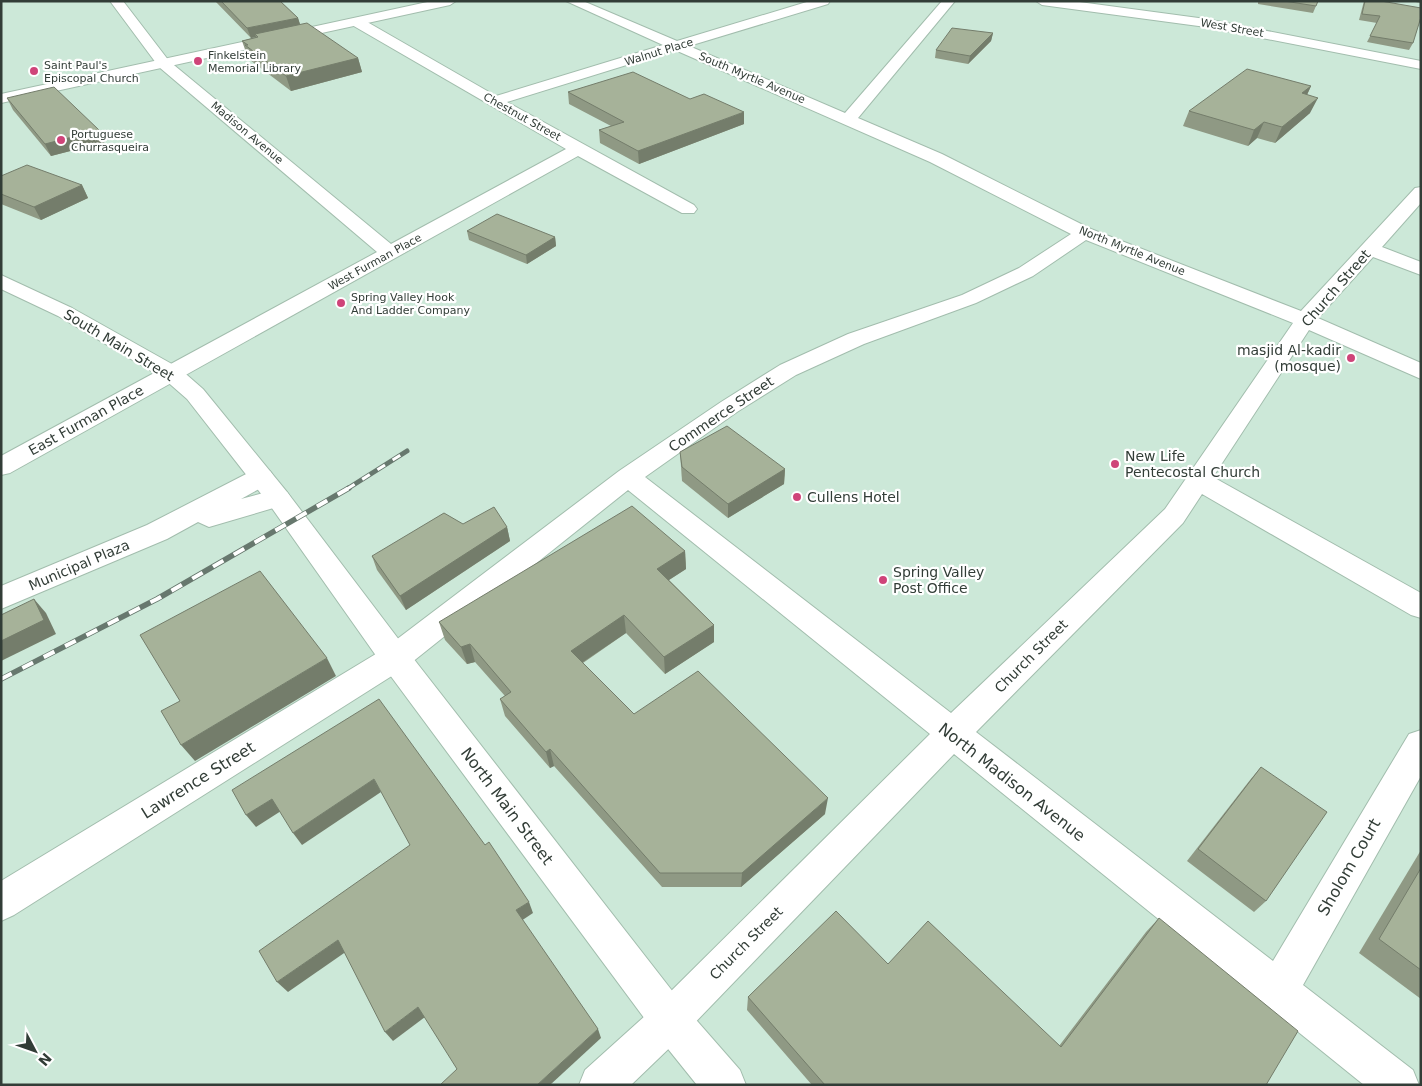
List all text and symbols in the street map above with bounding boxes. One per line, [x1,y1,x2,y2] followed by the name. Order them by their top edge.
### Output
[1199,16,1265,40] street label: West Street
[623,35,695,69] street label: Walnut Place
[208,49,302,75] place label: Finkelstein Memorial Library
[697,50,807,106] street label: South Myrtle Avenue
[192,55,204,67] marker: Finkelstein Memorial Library
[44,59,139,85] place label: Saint Paul's Episcopal Church
[28,65,40,77] marker: Saint Paul's Episcopal Church
[481,90,564,144] street label: Chestnut Street
[208,99,286,167] street label: Madison Avenue
[71,128,149,154] place label: Portuguese Churrasqueira
[55,134,67,146] marker: Portuguese Churrasqueira
[1077,224,1187,278] street label: North Myrtle Avenue
[326,231,424,293] street label: West Furman Place
[1298,246,1374,330] street label: Church Street
[351,291,470,317] place label: Spring Valley Hook And Ladder Company
[335,297,347,309] marker: Spring Valley Hook And Ladder Company
[61,306,177,384] street label: South Main Street
[1237,342,1341,374] place label: masjid Al-kadir (mosque)
[1345,352,1357,364] marker: masjid Al-kadir (mosque)
[666,373,777,455] street label: Commerce Street
[26,382,146,458] street label: East Furman Place
[1125,448,1260,480] place label: New Life Pentecostal Church
[1109,458,1121,470] marker: New Life Pentecostal Church
[807,489,900,505] place label: Cullens Hotel
[791,491,803,503] marker: Cullens Hotel
[26,537,132,593] street label: Municipal Plaza
[893,564,984,596] place label: Spring Valley Post Office
[877,574,889,586] marker: Spring Valley Post Office
[991,616,1071,696] street label: Church Street
[935,719,1089,845] street label: North Madison Avenue
[138,737,258,823] street label: Lawrence Street
[457,744,557,868] street label: North Main Street
[1314,815,1384,919] street label: Sholom Court
[706,903,786,983] street label: Church Street
[10,1026,60,1076] north arrow
[35,1050,55,1069] text: N

